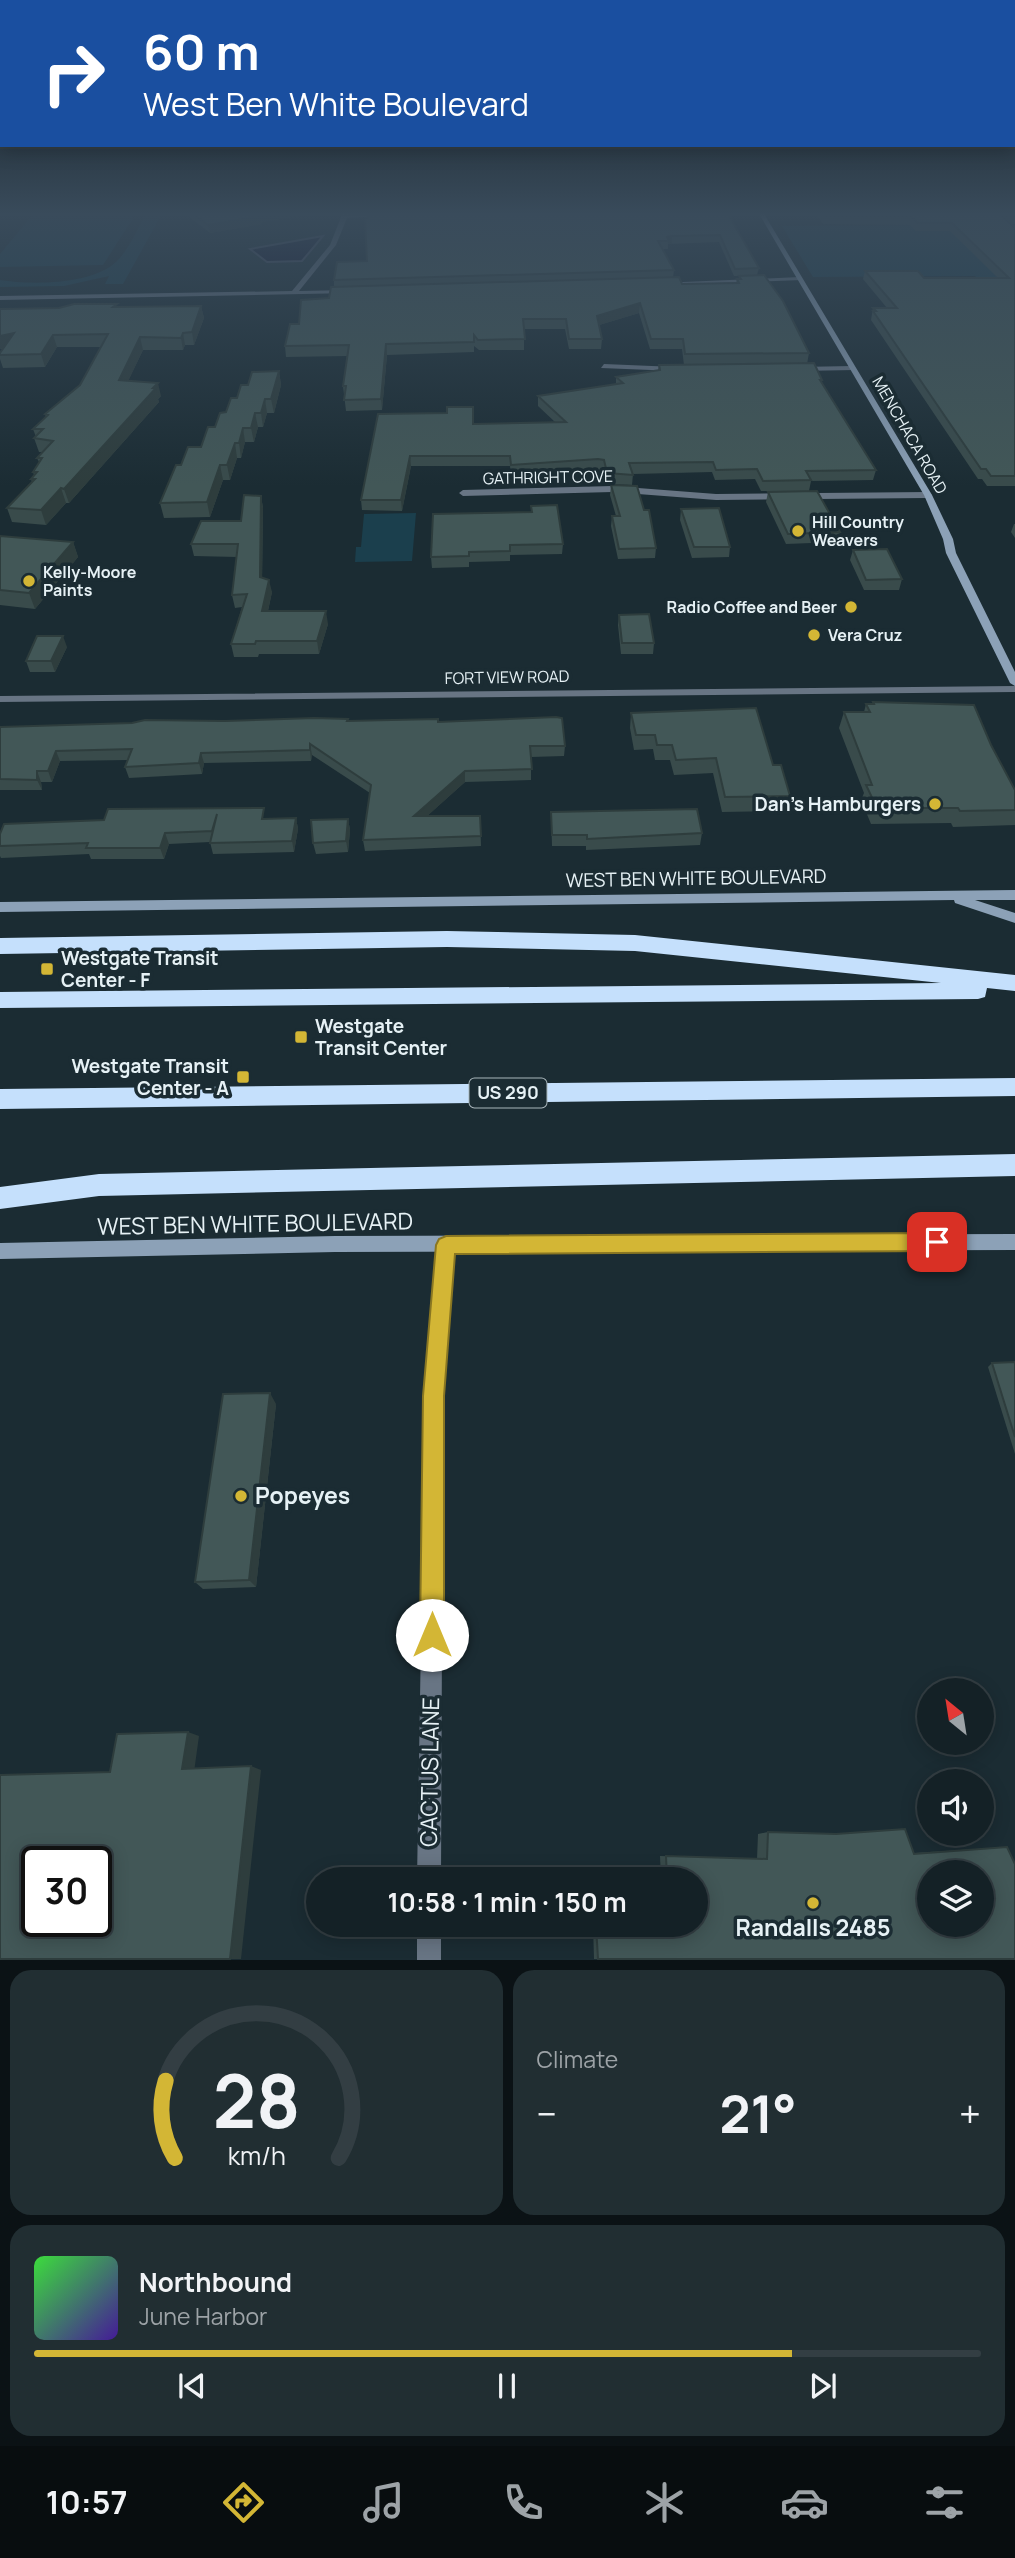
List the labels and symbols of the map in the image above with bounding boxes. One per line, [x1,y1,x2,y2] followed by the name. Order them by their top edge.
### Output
[867,372,953,498] street label: MENCHACA ROAD
[483,465,613,489] street label: GATHRIGHT COVE
[812,511,904,551] place label: Hill Country Weavers
[790,523,806,539] marker: Hill Country Weavers
[43,561,137,601] place label: Kelly-Moore Paints
[21,573,37,589] marker: Kelly-Moore Paints
[667,596,837,618] place label: Radio Coffee and Beer
[843,599,859,615] marker: Radio Coffee and Beer
[828,624,902,646] place label: Vera Cruz
[806,627,822,643] marker: Vera Cruz
[444,665,570,689] street label: FORT VIEW ROAD
[755,791,921,817] place label: Dan's Hamburgers
[927,796,943,812] marker: Dan's Hamburgers
[565,863,827,893] street label: WEST BEN WHITE BOULEVARD
[61,945,219,993] place label: Westgate Transit Center - F
[39,961,55,977] marker: Westgate Transit Center - F
[315,1013,448,1061] place label: Westgate Transit Center
[293,1029,309,1045] marker: Westgate Transit Center
[71,1053,229,1101] place label: Westgate Transit Center - A
[235,1069,251,1085] marker: Westgate Transit Center - A
[470,1078,546,1108] road number: US 290
[97,1204,413,1242] street label: WEST BEN WHITE BOULEVARD
[907,1212,967,1272] pin
[255,1479,350,1511] place label: Popeyes
[233,1488,249,1504] marker: Popeyes
[395,1598,469,1672] position arrow
[917,1678,994,1755] north arrow
[412,1697,446,1847] street label: CACTUS LANE
[21,1846,112,1937] speed limit sign: 30
[805,1895,821,1911] marker: Randalls 2485
[736,1911,890,1943] place label: Randalls 2485

